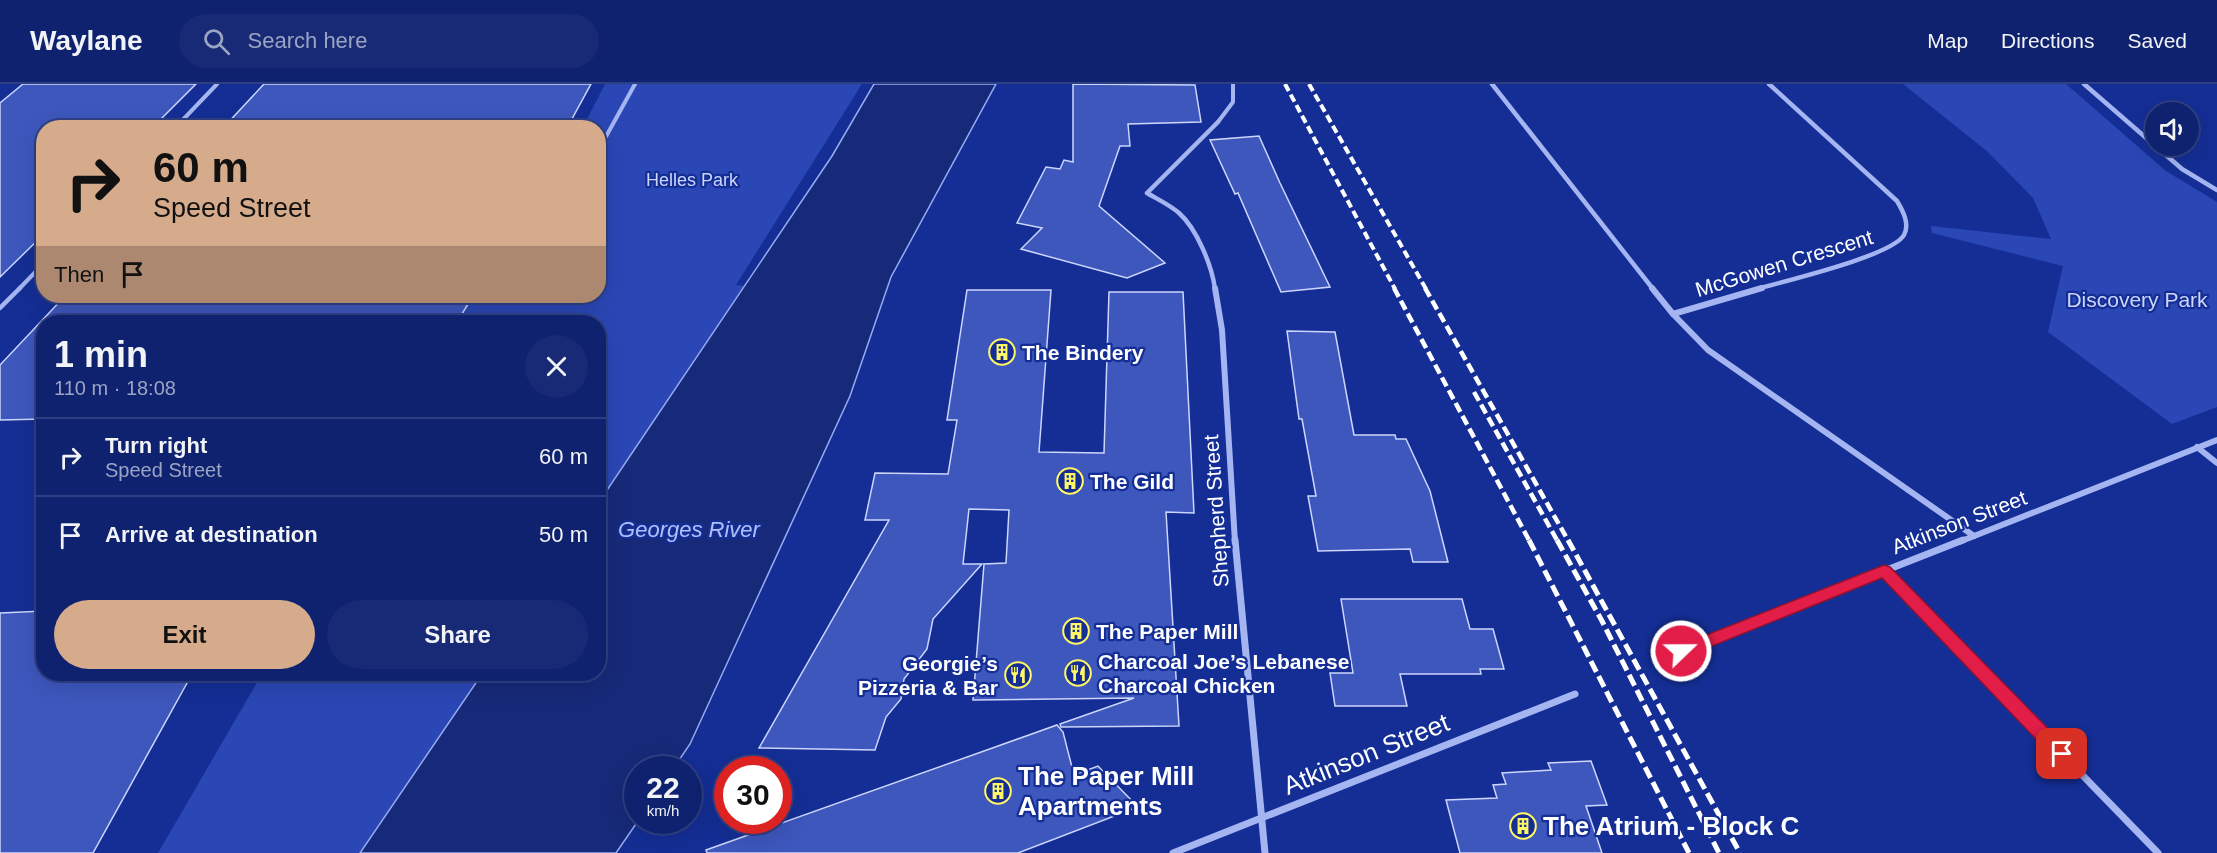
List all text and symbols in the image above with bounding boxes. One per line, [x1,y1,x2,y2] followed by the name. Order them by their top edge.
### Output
[179,14,599,68] search box
[30,25,143,56] text: Waylane
[200,25,233,58] icon: search
[248,28,367,53] text: Search here
[1927,29,1968,52] text: Map
[2001,29,2094,52] text: Directions
[2127,29,2187,52] text: Saved
[2145,102,2199,156] map controls
[2145,102,2199,156] button: sound
[54,144,132,222] icon: right
[153,144,249,191] text: 60 m
[646,170,739,190] park label: Helles Park
[153,193,311,223] text: Speed Street
[1692,225,1876,301] street label: McGowen Crescent
[116,258,149,291] icon: arrive
[54,262,104,287] text: Then
[2066,288,2208,311] park label: Discovery Park
[54,334,148,375] text: 1 min
[525,335,588,398] button: close
[987,337,1017,367] building icon: The Bindery
[1022,341,1144,364] place label: The Bindery
[54,377,176,399] text: 110 m · 18:08
[105,433,207,458] text: Turn right
[1199,434,1233,588] street label: Shepherd Street
[54,441,87,474] icon: right
[539,444,588,469] text: 60 m
[105,459,222,481] text: Speed Street
[1055,466,1085,496] building icon: The Gild
[1090,470,1174,493] place label: The Gild
[1888,486,2030,558] street label: Atkinson Street
[618,517,762,542] water label: Georges River
[54,519,87,552] icon: arrive
[105,522,318,547] text: Arrive at destination
[539,522,588,547] text: 50 m
[54,600,315,669] button: Exit
[327,600,588,669] button: Share
[1061,616,1091,646] building icon: The Paper Mill
[1649,619,1713,683] position arrow
[1096,620,1238,643] place label: The Paper Mill
[1098,650,1349,697] place label: Charcoal Joe’s Lebanese Charcoal Chicken
[858,652,998,699] place label: Georgie’s Pizzeria & Bar
[1063,658,1093,688] restaurant icon: Charcoal Joe’s Lebanese Charcoal Chicken
[1003,660,1033,690] restaurant icon: Georgie’s Pizzeria & Bar
[1279,707,1454,801] street label: Atkinson Street
[2036,728,2087,779] pin
[2045,737,2078,770] icon: arrive
[714,756,792,834] speed limit sign: 30
[1018,761,1194,821] place label: The Paper Mill Apartments
[646,771,680,804] text: 22
[983,776,1013,806] building icon: The Paper Mill Apartments
[647,802,679,819] text: km/h
[1508,811,1538,841] building icon: The Atrium - Block C
[1543,811,1799,841] place label: The Atrium - Block C

